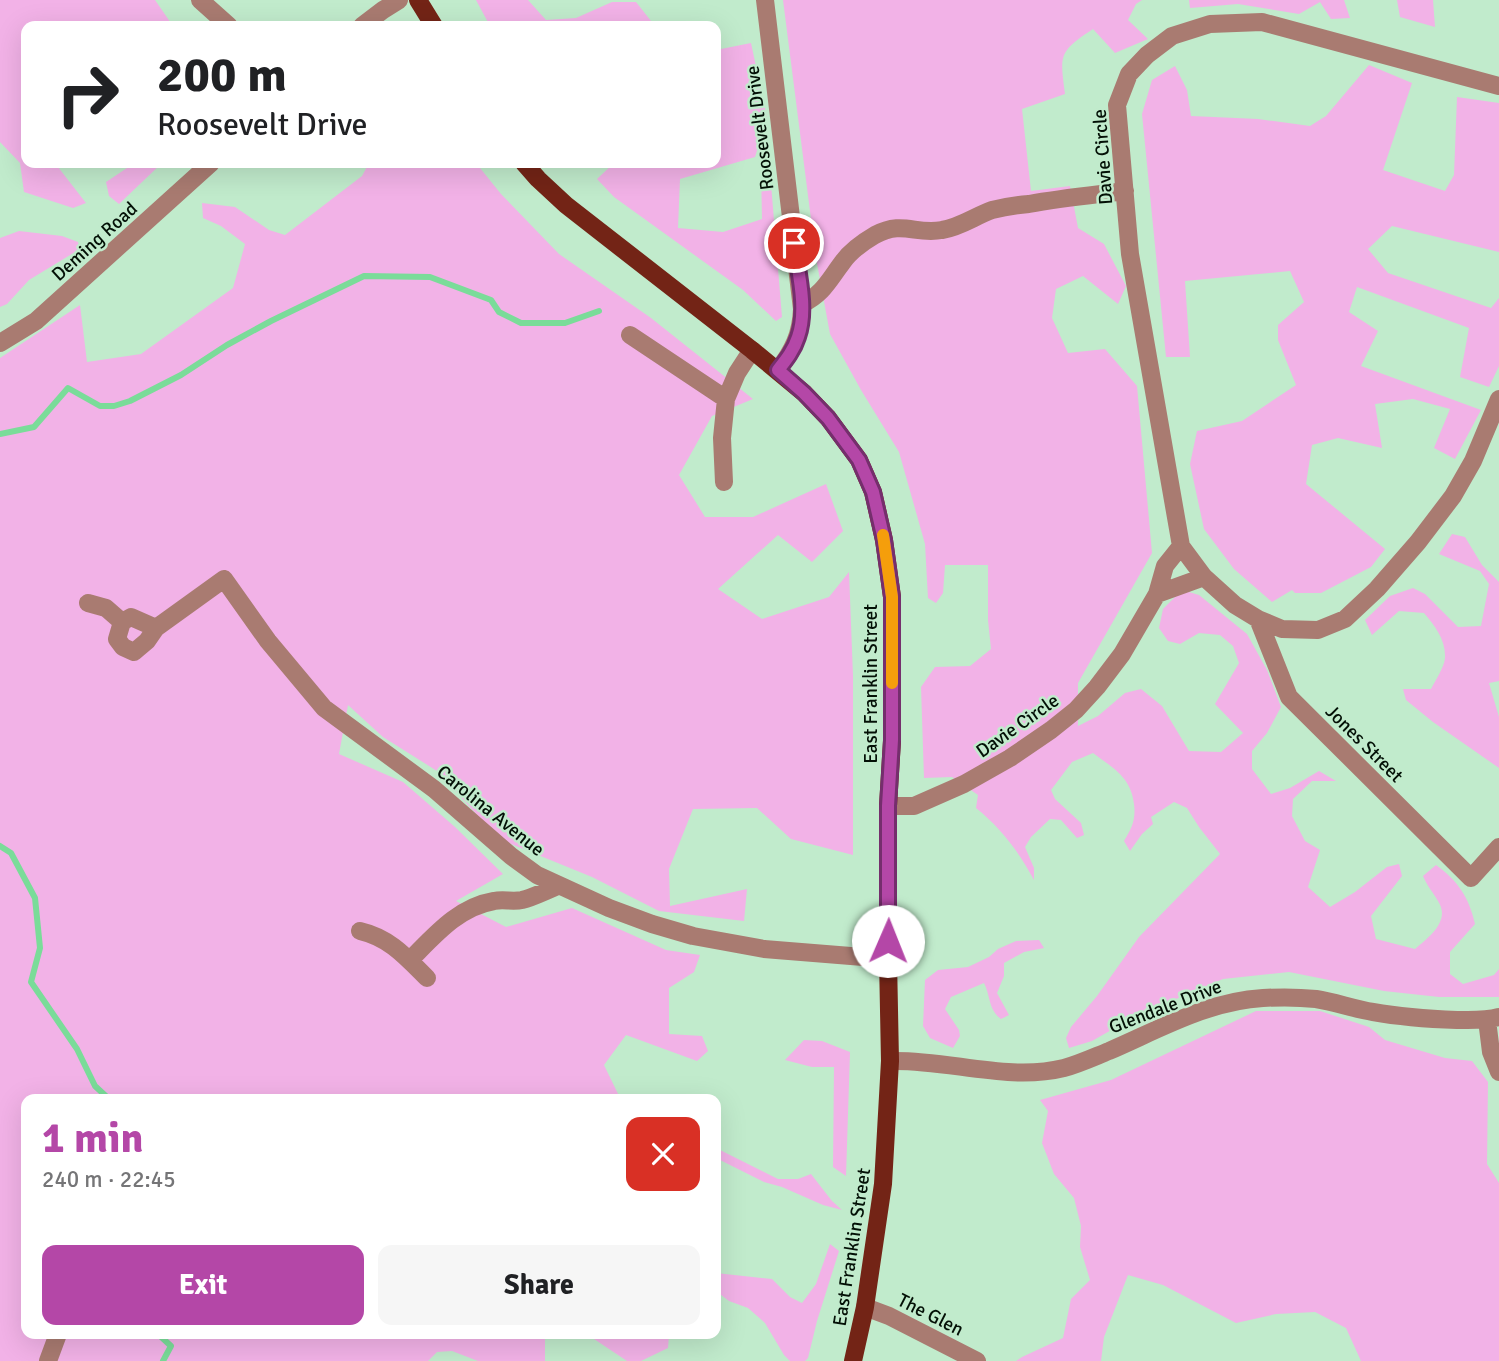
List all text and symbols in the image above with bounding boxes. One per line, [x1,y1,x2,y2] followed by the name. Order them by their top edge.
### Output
[157,45,287,105] text: 200 m
[42,49,133,140] icon: right
[740,64,780,191] street label: Roosevelt Drive
[157,105,368,144] text: Roosevelt Drive
[1088,108,1118,206] street label: Davie Circle
[47,197,143,287] street label: Deming Road
[764,213,824,273] pin
[775,224,813,262] icon: arrive
[859,604,883,764] street label: East Franklin Street
[971,689,1064,763] street label: Davie Circle
[1320,700,1408,788] street label: Jones Street
[432,760,549,862] street label: Carolina Avenue
[851,904,925,978] position arrow
[1106,974,1225,1039] street label: Glendale Drive
[42,1113,143,1164] text: 1 min
[626,1117,700,1191] button: close
[42,1165,176,1194] text: 240 m · 22:45
[828,1166,876,1328] street label: East Franklin Street
[42,1245,364,1325] button: Exit
[378,1245,700,1325] button: Share
[894,1288,968,1342] street label: The Glen

